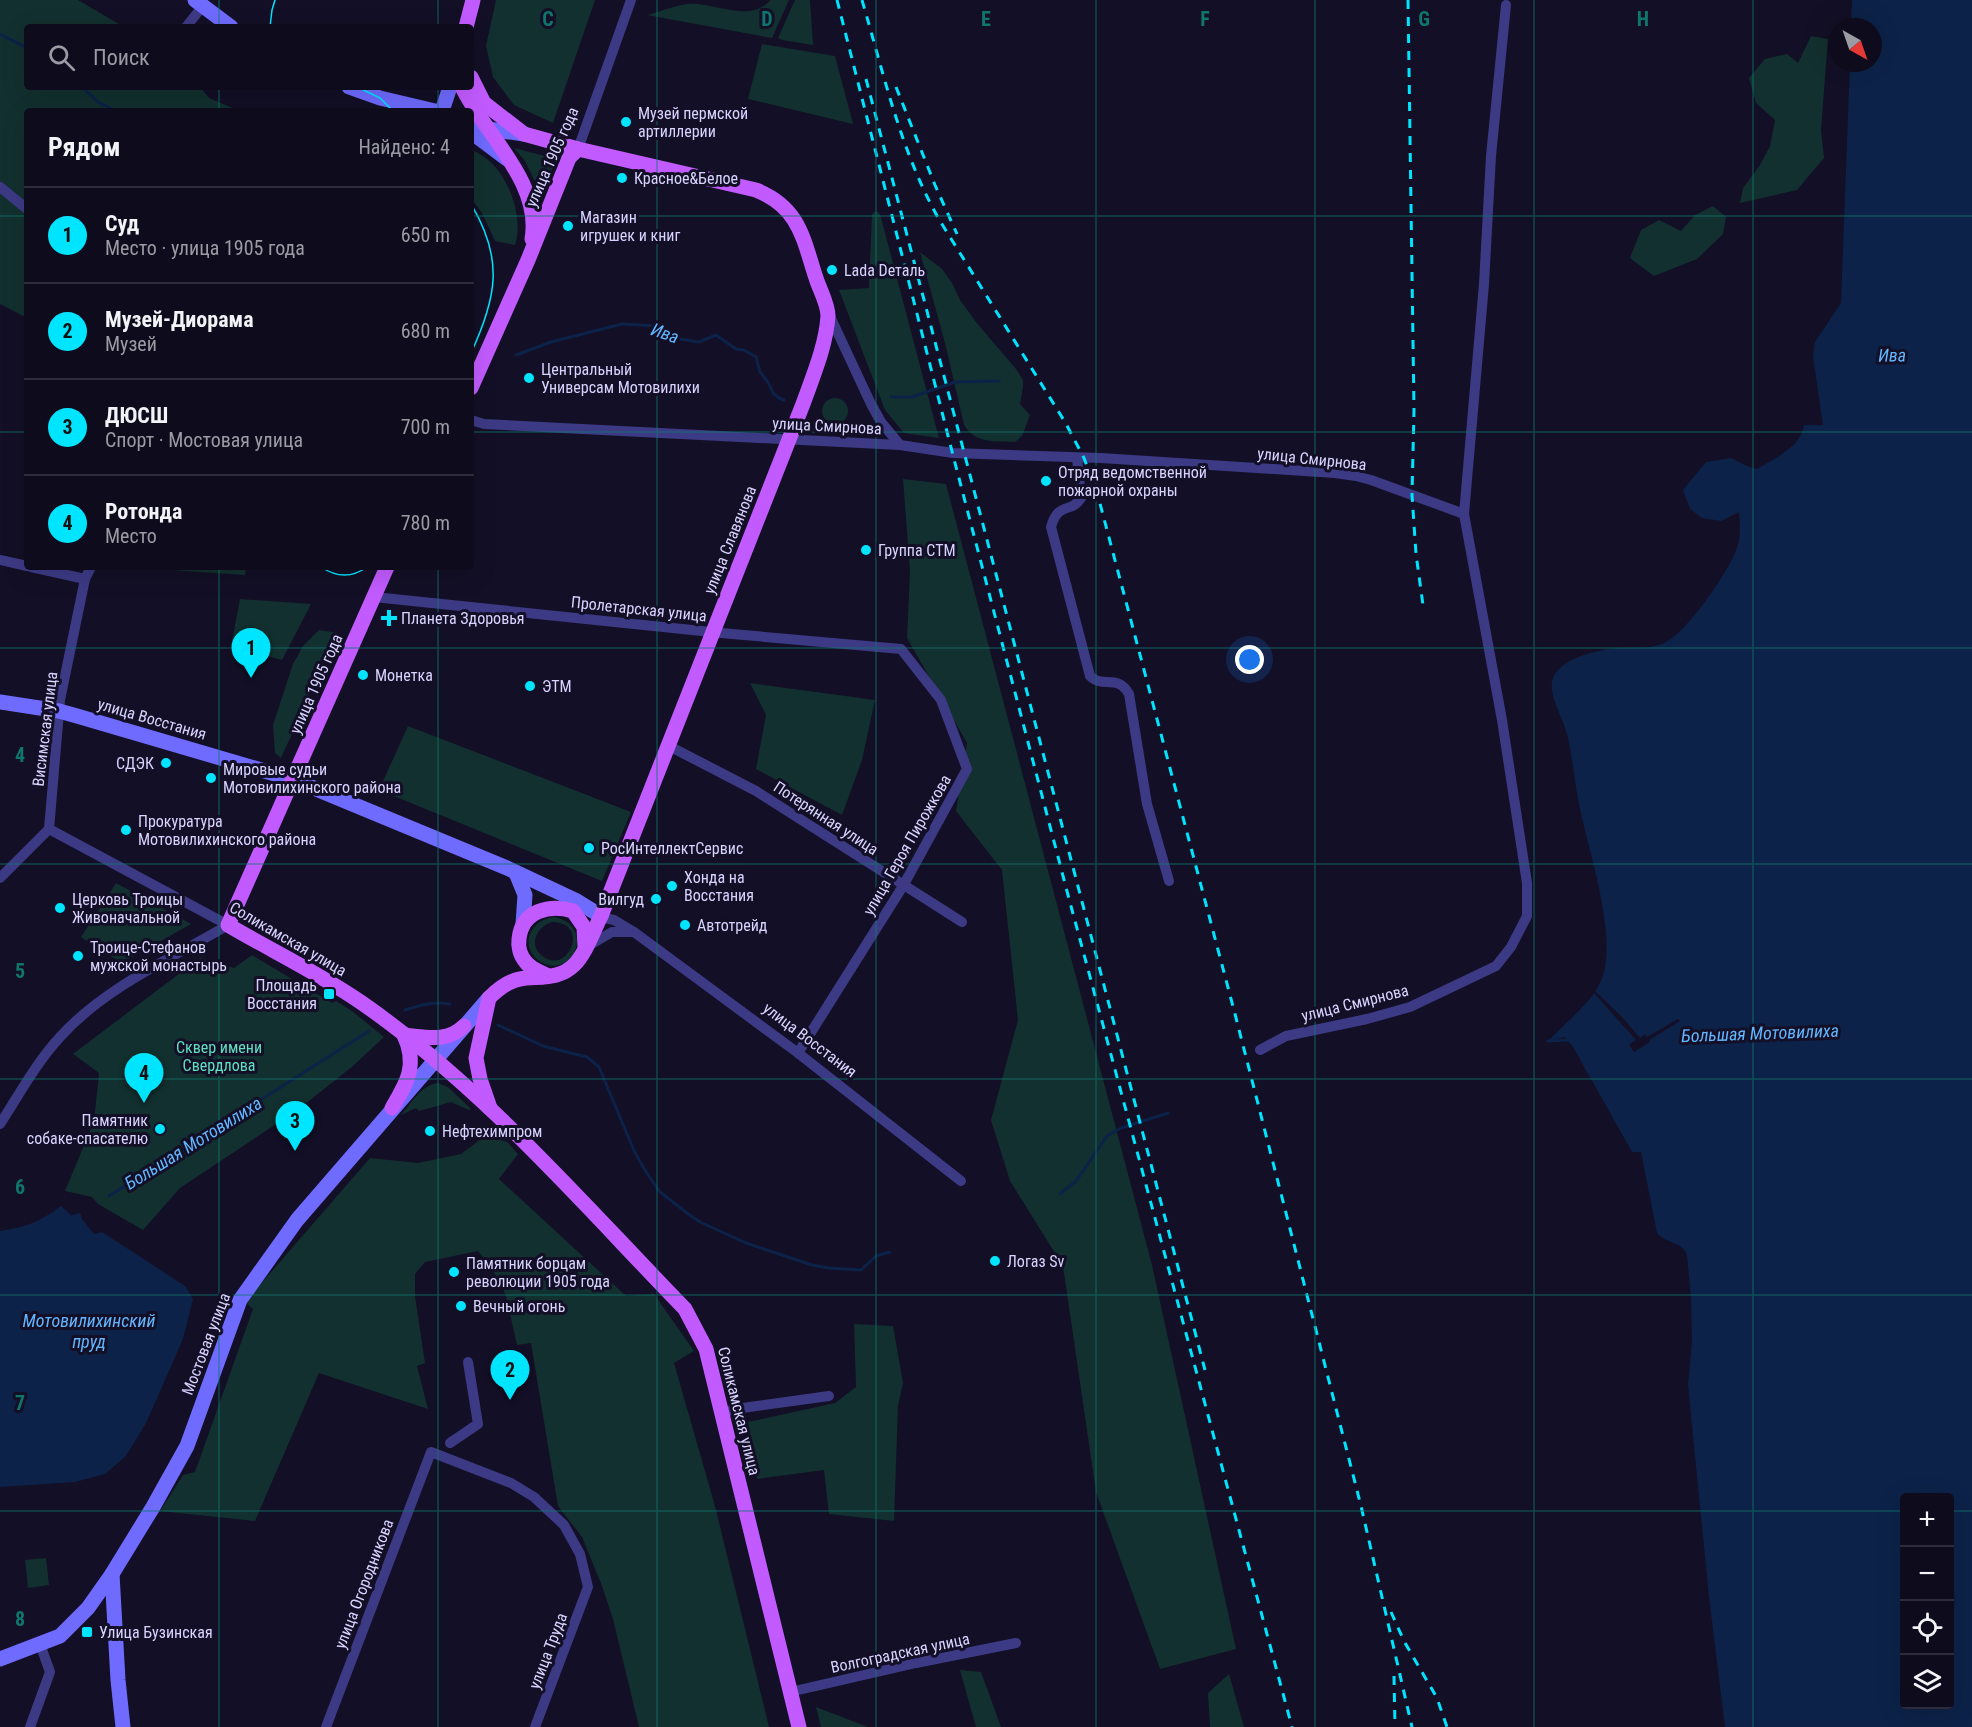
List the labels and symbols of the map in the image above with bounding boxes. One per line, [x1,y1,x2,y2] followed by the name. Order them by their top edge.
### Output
[542,7,554,31] text: C
[761,7,773,31] text: D
[981,7,991,31] text: E
[1200,7,1210,31] text: F
[1418,7,1430,31] text: G
[1637,7,1649,31] text: H
[1828,18,1882,72] north arrow
[522,104,582,210] street label: улица 1905 года
[638,104,748,141] place label: Музей пермской артиллерии
[619,115,633,129] marker: Музей пермской артиллерии
[634,169,738,188] place label: Красное&Белое
[615,171,629,185] marker: Красное&Белое
[580,208,680,245] place label: Магазин игрушек и книг
[561,219,575,233] marker: Магазин игрушек и книг
[844,261,925,280] place label: Lada Dеталь
[825,263,839,277] marker: Lada Dеталь
[648,319,682,347] water label: Ива
[1878,344,1906,366] water label: Ива
[541,360,700,397] place label: Центральный Универсам Мотовилихи
[522,371,536,385] marker: Центральный Универсам Мотовилихи
[772,414,882,438] street label: улица Смирнова
[1256,444,1368,474] street label: улица Смирнова
[1058,463,1207,500] place label: Отряд ведомственной пожарной охраны
[1039,474,1053,488] marker: Отряд ведомственной пожарной охраны
[700,483,760,597] street label: улица Славянова
[878,541,956,560] place label: Группа СТМ
[859,543,873,557] marker: Группа СТМ
[570,592,708,626] street label: Пролетарская улица
[401,609,525,628] place label: Планета Здоровья
[382,611,396,625] marker: Планета Здоровья
[232,628,270,678] pin: 1
[286,631,346,737] street label: улица 1905 года
[1235,645,1264,674] your location
[375,666,433,685] place label: Монетка
[356,668,370,682] marker: Монетка
[29,670,61,788] street label: Висимская улица
[542,677,572,696] place label: ЭТМ
[523,679,537,693] marker: ЭТМ
[95,694,209,744] street label: улица Восстания
[15,743,25,767] text: 4
[116,754,154,773] place label: СДЭК
[159,756,173,770] marker: СДЭК
[223,760,401,797] place label: Мировые судьи Мотовилихинского района
[204,771,218,785] marker: Мировые судьи Мотовилихинского района
[859,771,955,919] street label: улица Героя Пирожкова
[770,777,882,859] street label: Потерянная улица
[138,812,316,849] place label: Прокуратура Мотовилихинского района
[119,823,133,837] marker: Прокуратура Мотовилихинского района
[601,839,743,858] place label: РосИнтеллектСервис
[582,841,596,855] marker: РосИнтеллектСервис
[684,868,754,905] place label: Хонда на Восстания
[665,879,679,893] marker: Хонда на Восстания
[72,890,183,927] place label: Церковь Троицы Живоначальной
[598,890,644,909] place label: Вилгуд
[649,892,663,906] marker: Вилгуд
[226,898,350,980] street label: Соликамская улица
[53,901,67,915] marker: Церковь Троицы Живоначальной
[697,916,768,935] place label: Автотрейд
[678,918,692,932] marker: Автотрейд
[90,938,227,975] place label: Троице-Стефанов мужской монастырь
[71,949,85,963] marker: Троице-Стефанов мужской монастырь
[15,959,25,983] text: 5
[247,976,317,1013] place label: Площадь Восстания
[1299,981,1411,1025] street label: улица Смирнова
[322,987,336,1001] marker: Площадь Восстания
[759,999,861,1081] street label: улица Восстания
[1681,1020,1839,1046] water label: Большая Мотовилиха
[176,1038,262,1075] park label: Сквер имени Свердлова
[124,1054,164,1103] pin: 4
[120,1092,266,1194] water label: Большая Мотовилиха
[276,1102,314,1151] pin: 3
[27,1111,148,1148] place label: Памятник собаке-спасателю
[153,1122,167,1136] marker: Памятник собаке-спасателю
[442,1122,542,1141] place label: Нефтехимпром
[423,1124,437,1138] marker: Нефтехимпром
[15,1175,25,1199] text: 6
[1007,1252,1065,1271] place label: Логаз Sv
[466,1254,610,1291] place label: Памятник борцам революции 1905 года
[988,1254,1002,1268] marker: Логаз Sv
[447,1265,461,1279] marker: Памятник борцам революции 1905 года
[178,1290,234,1398] street label: Мостовая улица
[473,1297,565,1316] place label: Вечный огонь
[454,1299,468,1313] marker: Вечный огонь
[23,1310,155,1352] water label: Мотовилихинский пруд
[714,1345,764,1477] street label: Соликамская улица
[490,1350,530,1400] pin: 2
[15,1391,25,1415] text: 7
[331,1516,397,1652] street label: улица Огородникова
[15,1607,25,1631] text: 8
[525,1610,571,1692] street label: улица Труда
[99,1623,213,1642] place label: Улица Бузинская
[80,1625,94,1639] marker: Улица Бузинская
[829,1629,971,1677] street label: Волгоградская улица

